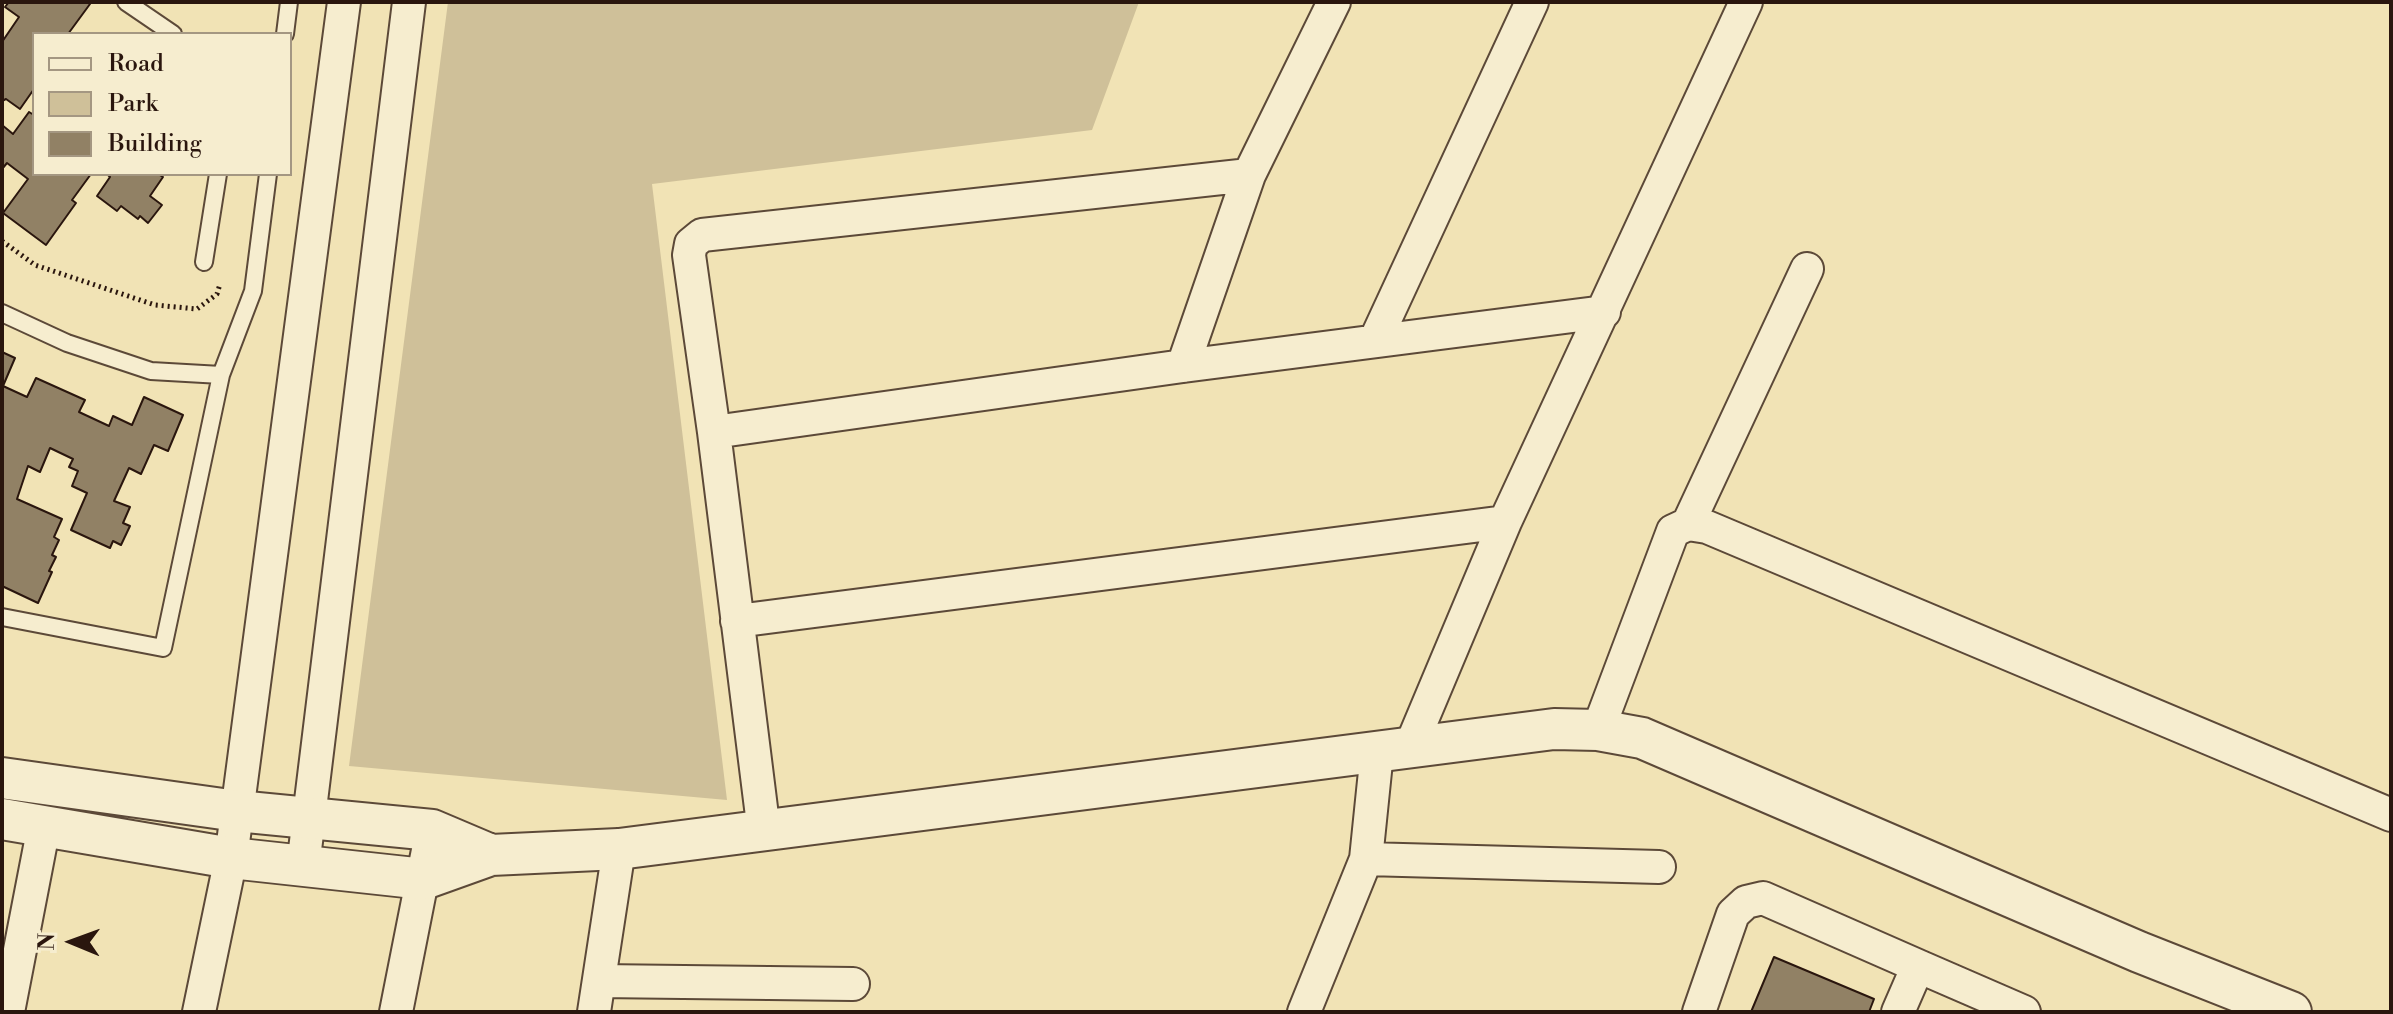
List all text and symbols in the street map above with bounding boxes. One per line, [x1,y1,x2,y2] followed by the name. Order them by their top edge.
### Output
[32,32,292,176] legend
[108,49,164,79] text: Road
[108,89,158,119] text: Park
[108,129,202,159] text: Building
[32,902,112,982] north arrow
[34,933,61,951] text: N

